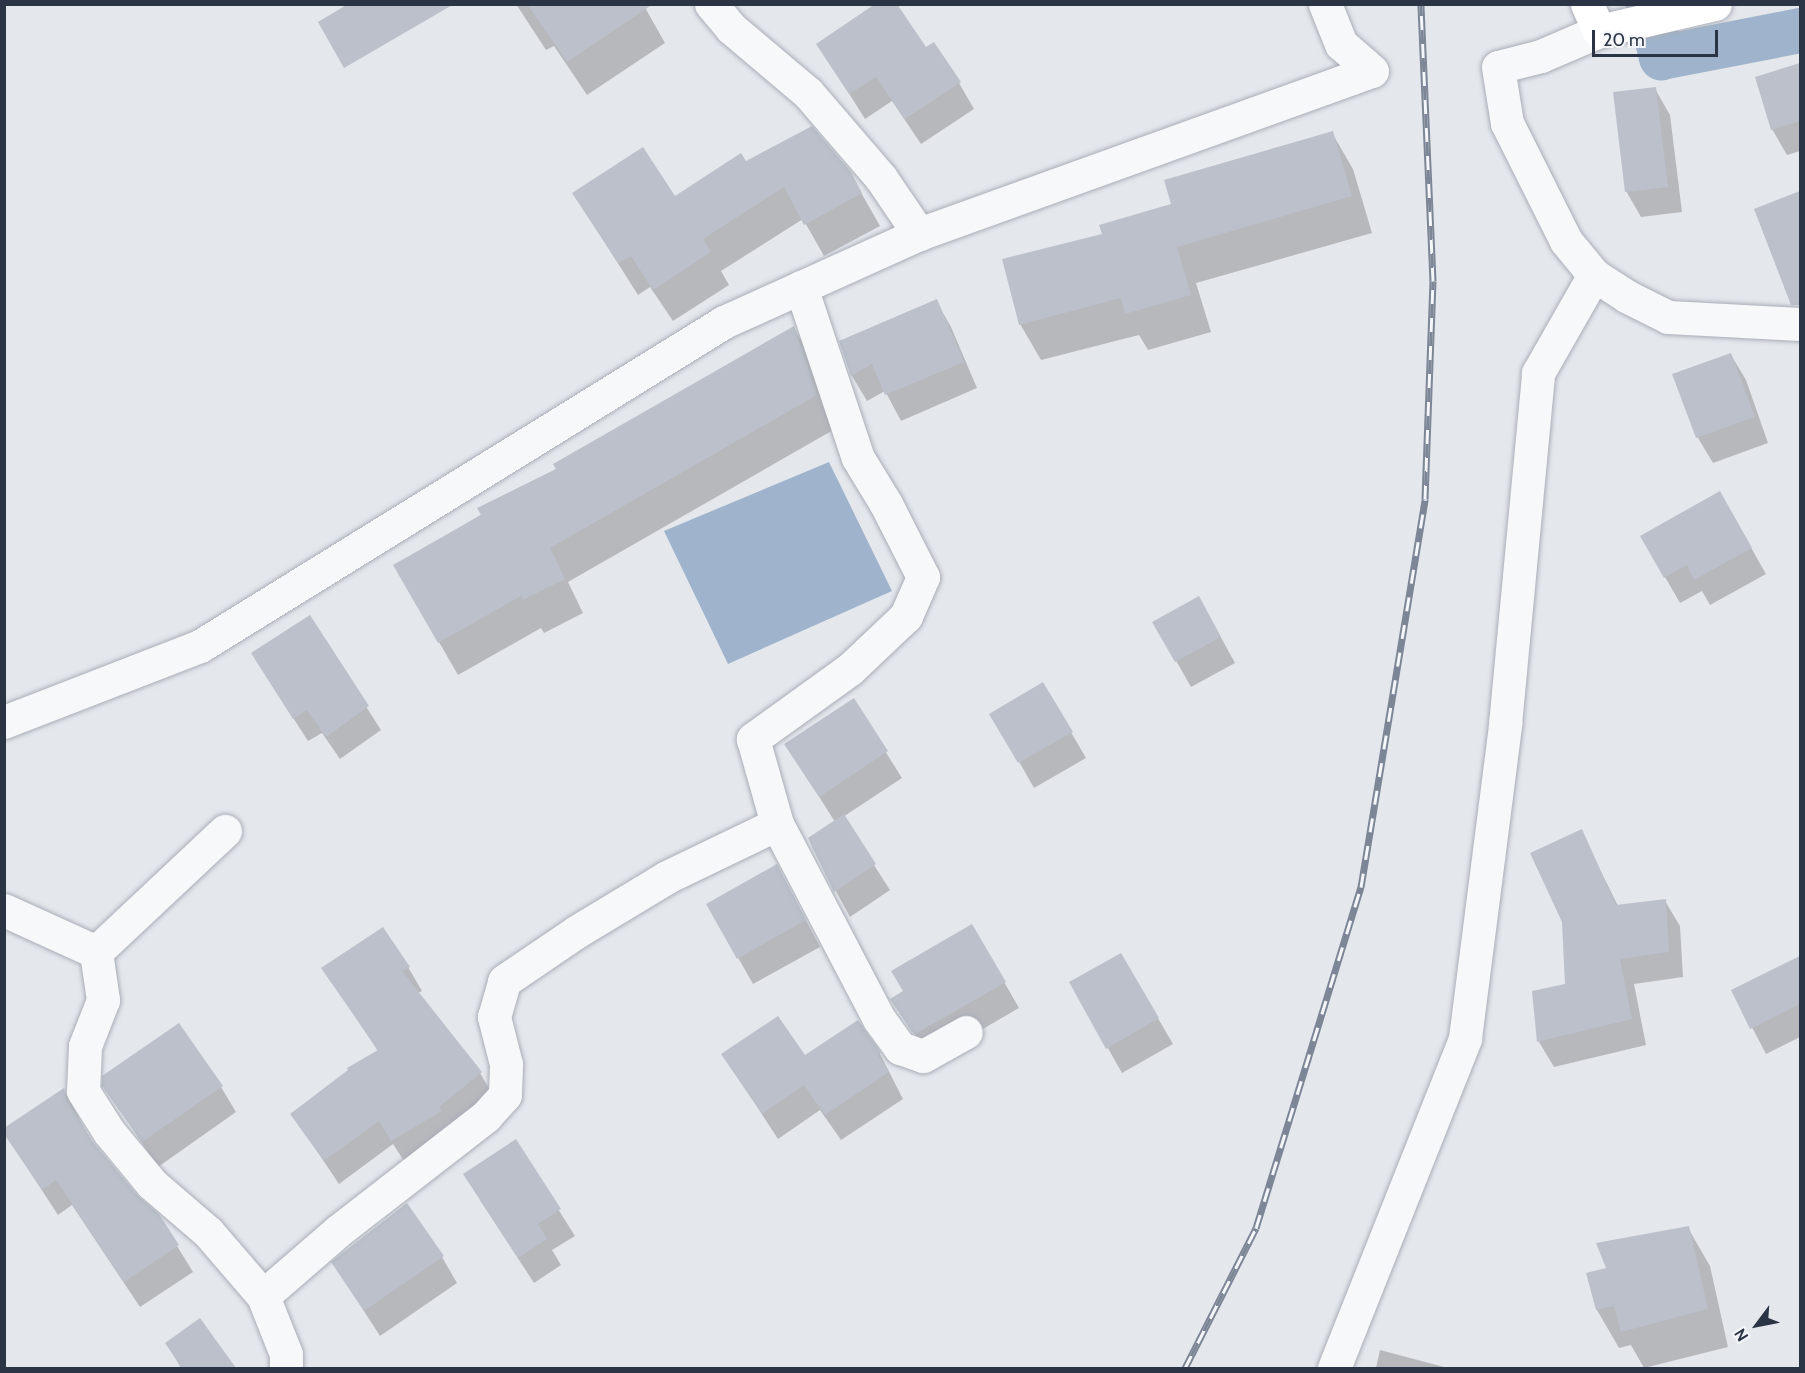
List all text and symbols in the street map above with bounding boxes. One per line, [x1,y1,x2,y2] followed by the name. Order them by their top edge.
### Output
[1595,18,1721,56] scale bar
[1603,29,1645,51] text: 20 m
[1727,1295,1787,1355] north arrow
[1730,1325,1752,1345] text: N

